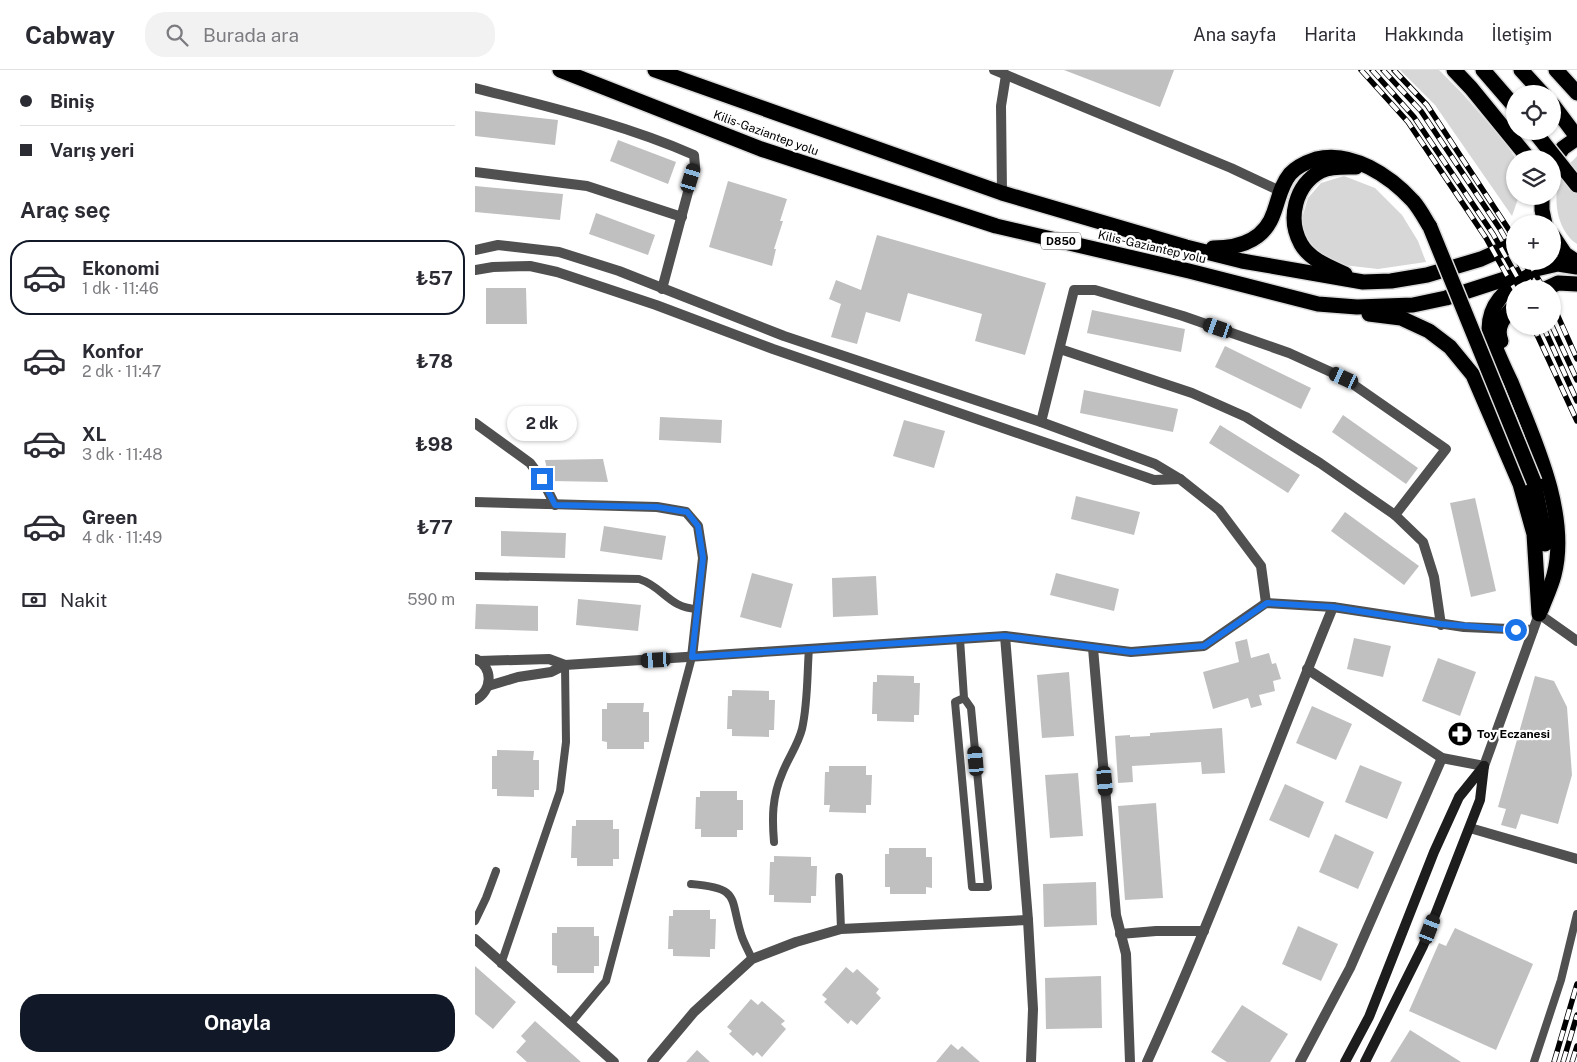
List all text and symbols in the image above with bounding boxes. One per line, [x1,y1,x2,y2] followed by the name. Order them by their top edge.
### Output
[145,12,495,57] search box
[25,21,115,49] text: Cabway
[163,21,191,49] icon: search
[203,24,299,46] text: Burada ara
[1193,24,1276,45] text: Ana sayfa
[1304,24,1356,45] text: Harita
[1384,24,1464,45] text: Hakkında
[1492,24,1552,45] text: İletişim
[1506,85,1561,335] map controls
[1506,85,1561,140] button: locate
[50,90,94,112] text: Biniş
[712,107,820,159] street label: Kilis-Gaziantep yolu
[50,139,134,161] text: Varış yeri
[1506,150,1561,205] button: layers
[679,161,702,195] car
[20,197,111,223] text: Araç seç
[1506,215,1561,270] button: +
[1096,228,1208,266] street label: Kilis-Gaziantep yolu
[1041,232,1081,250] road number: D850
[22,255,67,300] icon: car
[82,257,160,279] text: Ekonomi
[416,267,453,289] text: ₺57
[82,279,159,298] text: 1 dk · 11:46
[1506,280,1561,335] button: −
[1201,316,1234,340] car
[22,338,67,383] icon: car
[82,340,143,362] text: Konfor
[416,350,453,372] text: ₺78
[82,362,161,381] text: 2 dk · 11:47
[1327,365,1360,391] car
[507,406,577,442] callout: 2 dk
[526,414,558,433] text: 2 dk
[22,421,67,466] icon: car
[82,423,107,445] text: XL
[415,433,453,455] text: ₺98
[82,445,163,464] text: 3 dk · 11:48
[531,468,553,490] route end
[22,504,67,549] icon: car
[82,506,137,528] text: Green
[417,516,453,538] text: ₺77
[82,528,162,547] text: 4 dk · 11:49
[20,586,48,614] icon: cash
[60,589,107,611] text: Nakit
[407,590,455,609] text: 590 m
[1505,619,1527,641] route start
[640,652,671,668] car
[1447,721,1473,747] pharmacy icon: Toy Eczanesi
[1477,727,1550,741] place label: Toy Eczanesi
[967,745,984,777] car
[1096,765,1113,797] car
[1417,912,1442,946] car
[20,994,455,1052] button: Onayla

